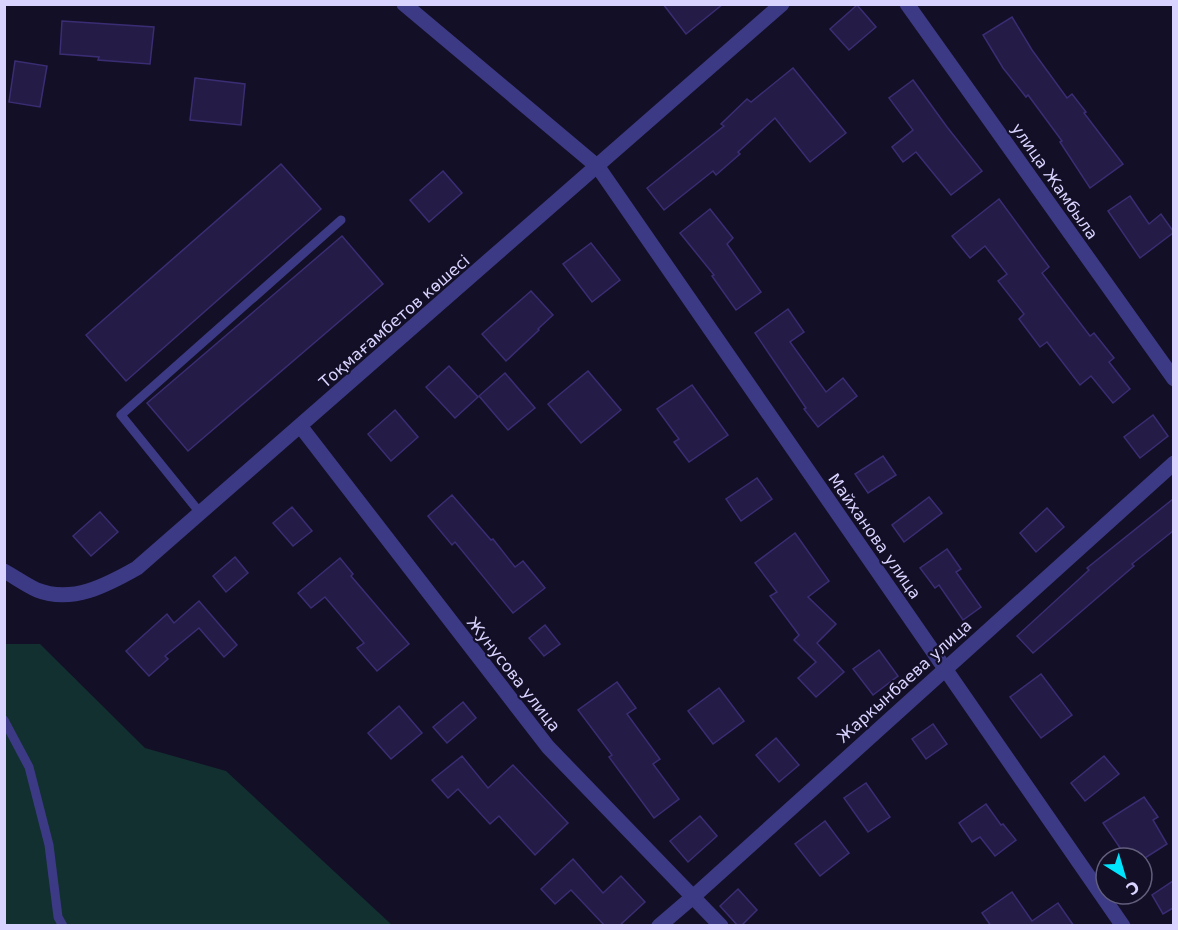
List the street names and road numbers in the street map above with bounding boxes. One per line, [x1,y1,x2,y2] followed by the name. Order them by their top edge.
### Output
[1007,120,1102,243] street label: улица Жамбыла
[315,251,473,392] street label: Тоқмағамбетов көшесі
[824,470,925,603] street label: Майханова улица
[463,613,564,735] street label: Жунусова улица
[833,616,976,747] street label: Жаркынбаева улица

